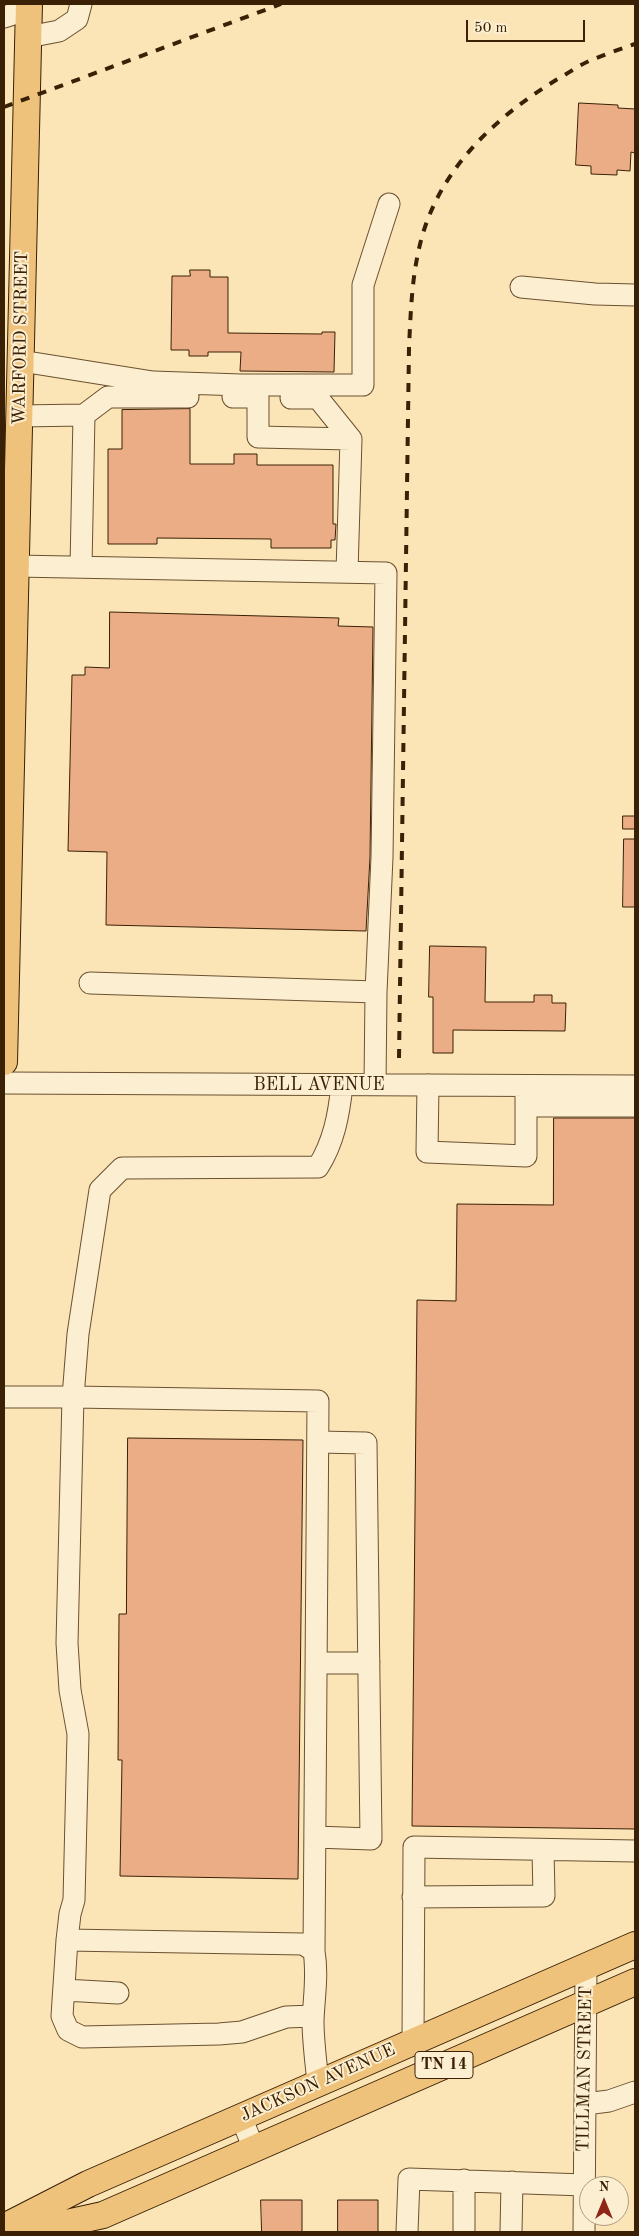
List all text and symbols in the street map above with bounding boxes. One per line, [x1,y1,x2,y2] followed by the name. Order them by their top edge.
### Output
[469,10,588,42] scale bar
[474,21,508,36] text: 50 m
[9,251,33,425] street label: WARFORD STREET
[253,1074,385,1096] street label: BELL AVENUE
[573,1986,597,2152] street label: TILLMAN STREET
[237,2039,399,2127] street label: JACKSON AVENUE
[415,2052,473,2078] road number: TN 14
[579,2176,629,2226] north arrow
[599,2180,609,2194] text: N

